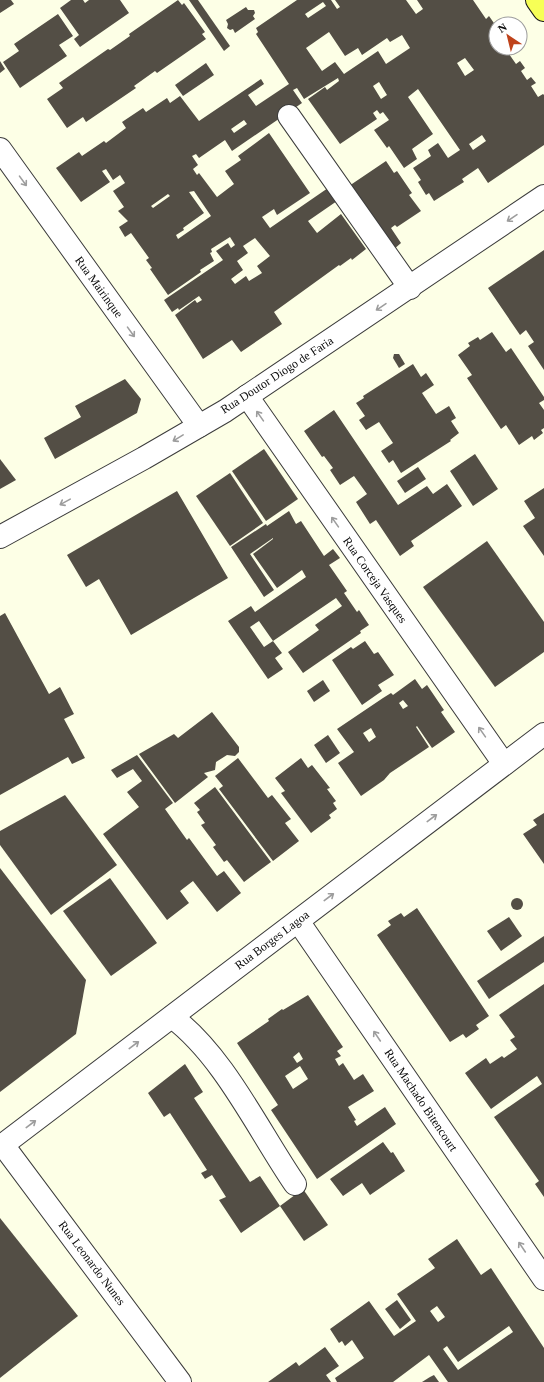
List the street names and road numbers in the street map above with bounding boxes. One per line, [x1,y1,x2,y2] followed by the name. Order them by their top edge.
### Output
[72,254,126,320] street label: Rua Mairinque
[218,333,336,417] street label: Rua Doutor Diogo de Faria
[340,534,410,626] street label: Rua Corceja Vasques
[232,907,312,972] street label: Rua Borges Lagoa
[381,1046,461,1154] street label: Rua Machado Bitencourt
[56,1218,128,1308] street label: Rua Leonardo Nunes

